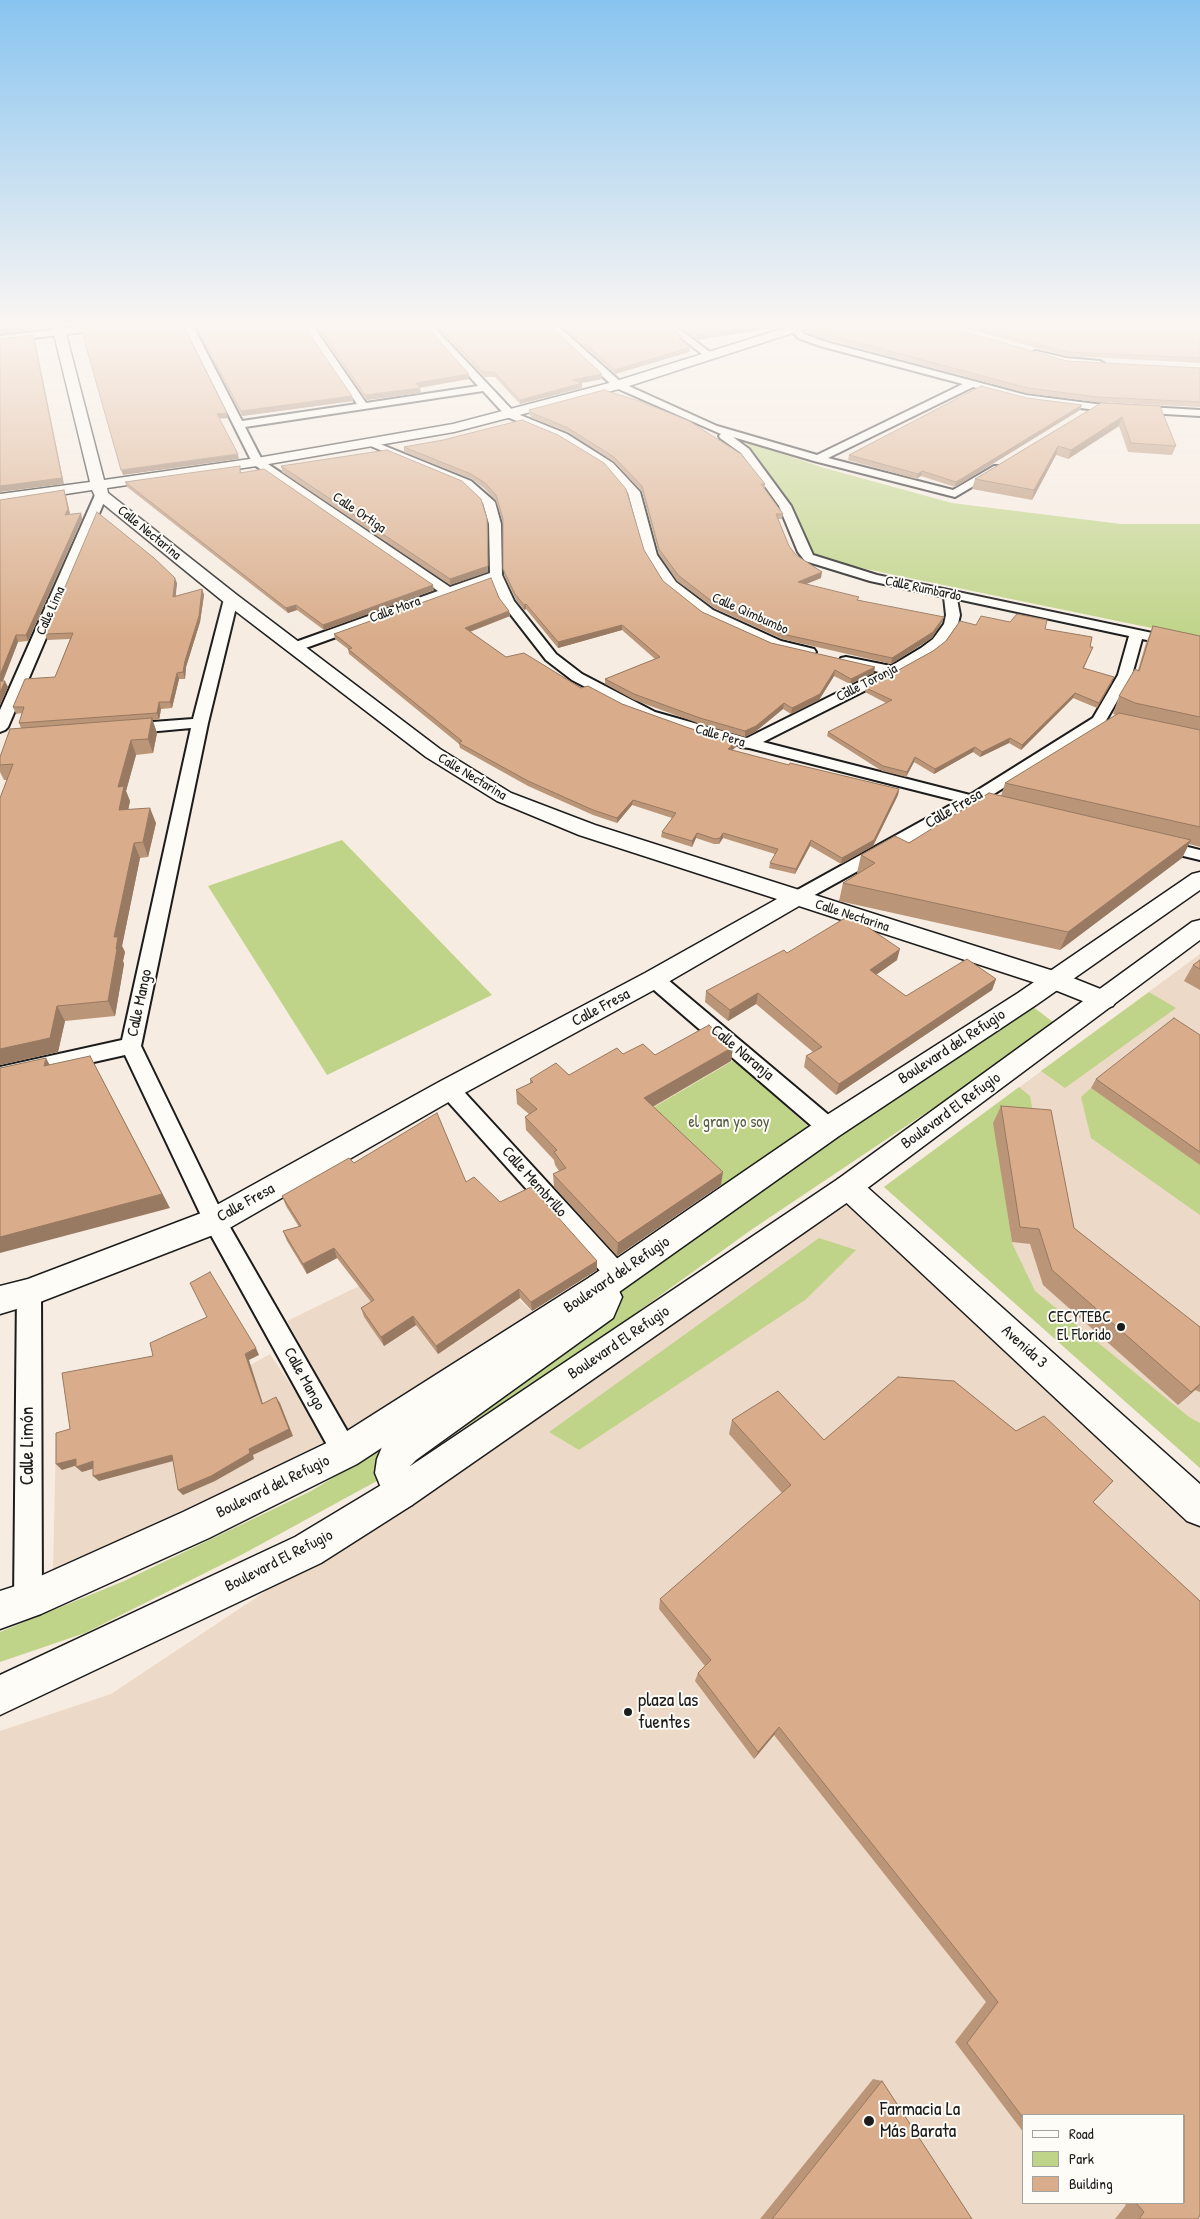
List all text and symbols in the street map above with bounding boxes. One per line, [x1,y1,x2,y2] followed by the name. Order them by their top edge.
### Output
[329,489,389,537] street label: Calle Ortiga
[114,502,184,564] street label: Calle Nectarina
[883,573,963,605] street label: Calle Rumbardo
[33,584,69,638] street label: Calle Lima
[709,590,791,638] street label: Calle Qimbumbo
[367,593,423,627] street label: Calle Mora
[834,660,900,706] street label: Calle Toronja
[693,721,747,751] street label: Calle Pera
[435,750,509,804] street label: Calle Nectarina
[922,785,986,833] street label: Calle Fresa
[813,896,891,936] street label: Calle Nectarina
[123,967,157,1039] street label: Calle Mango
[569,985,633,1031] street label: Calle Fresa
[895,1005,1009,1089] street label: Boulevard del Refugio
[707,1021,777,1085] street label: Calle Naranja
[898,1068,1004,1154] street label: Boulevard El Refugio
[688,1113,770,1133] park label: el gran yo soy
[497,1143,571,1221] street label: Calle Membrillo
[214,1179,278,1227] street label: Calle Fresa
[560,1232,674,1318] street label: Boulevard del Refugio
[565,1302,673,1384] street label: Boulevard El Refugio
[1048,1308,1111,1346] place label: CECYTEBC El Florido
[1115,1321,1127,1333] marker: CECYTEBC El Florido
[997,1322,1051,1372] street label: Avenida 3
[279,1344,329,1414] street label: Calle Mango
[17,1407,39,1485] street label: Calle Limón
[213,1451,333,1523] street label: Boulevard del Refugio
[222,1526,336,1596] street label: Boulevard El Refugio
[638,1690,698,1734] place label: plaza las fuentes
[622,1706,634,1718] marker: plaza las fuentes
[880,2099,960,2143] place label: Farmacia La Más Barata
[862,2114,876,2128] marker: Farmacia La Más Barata
[1022,2114,1185,2204] legend
[1069,2123,1094,2144] text: Road
[1069,2148,1094,2169] text: Park
[1069,2173,1113,2194] text: Building

